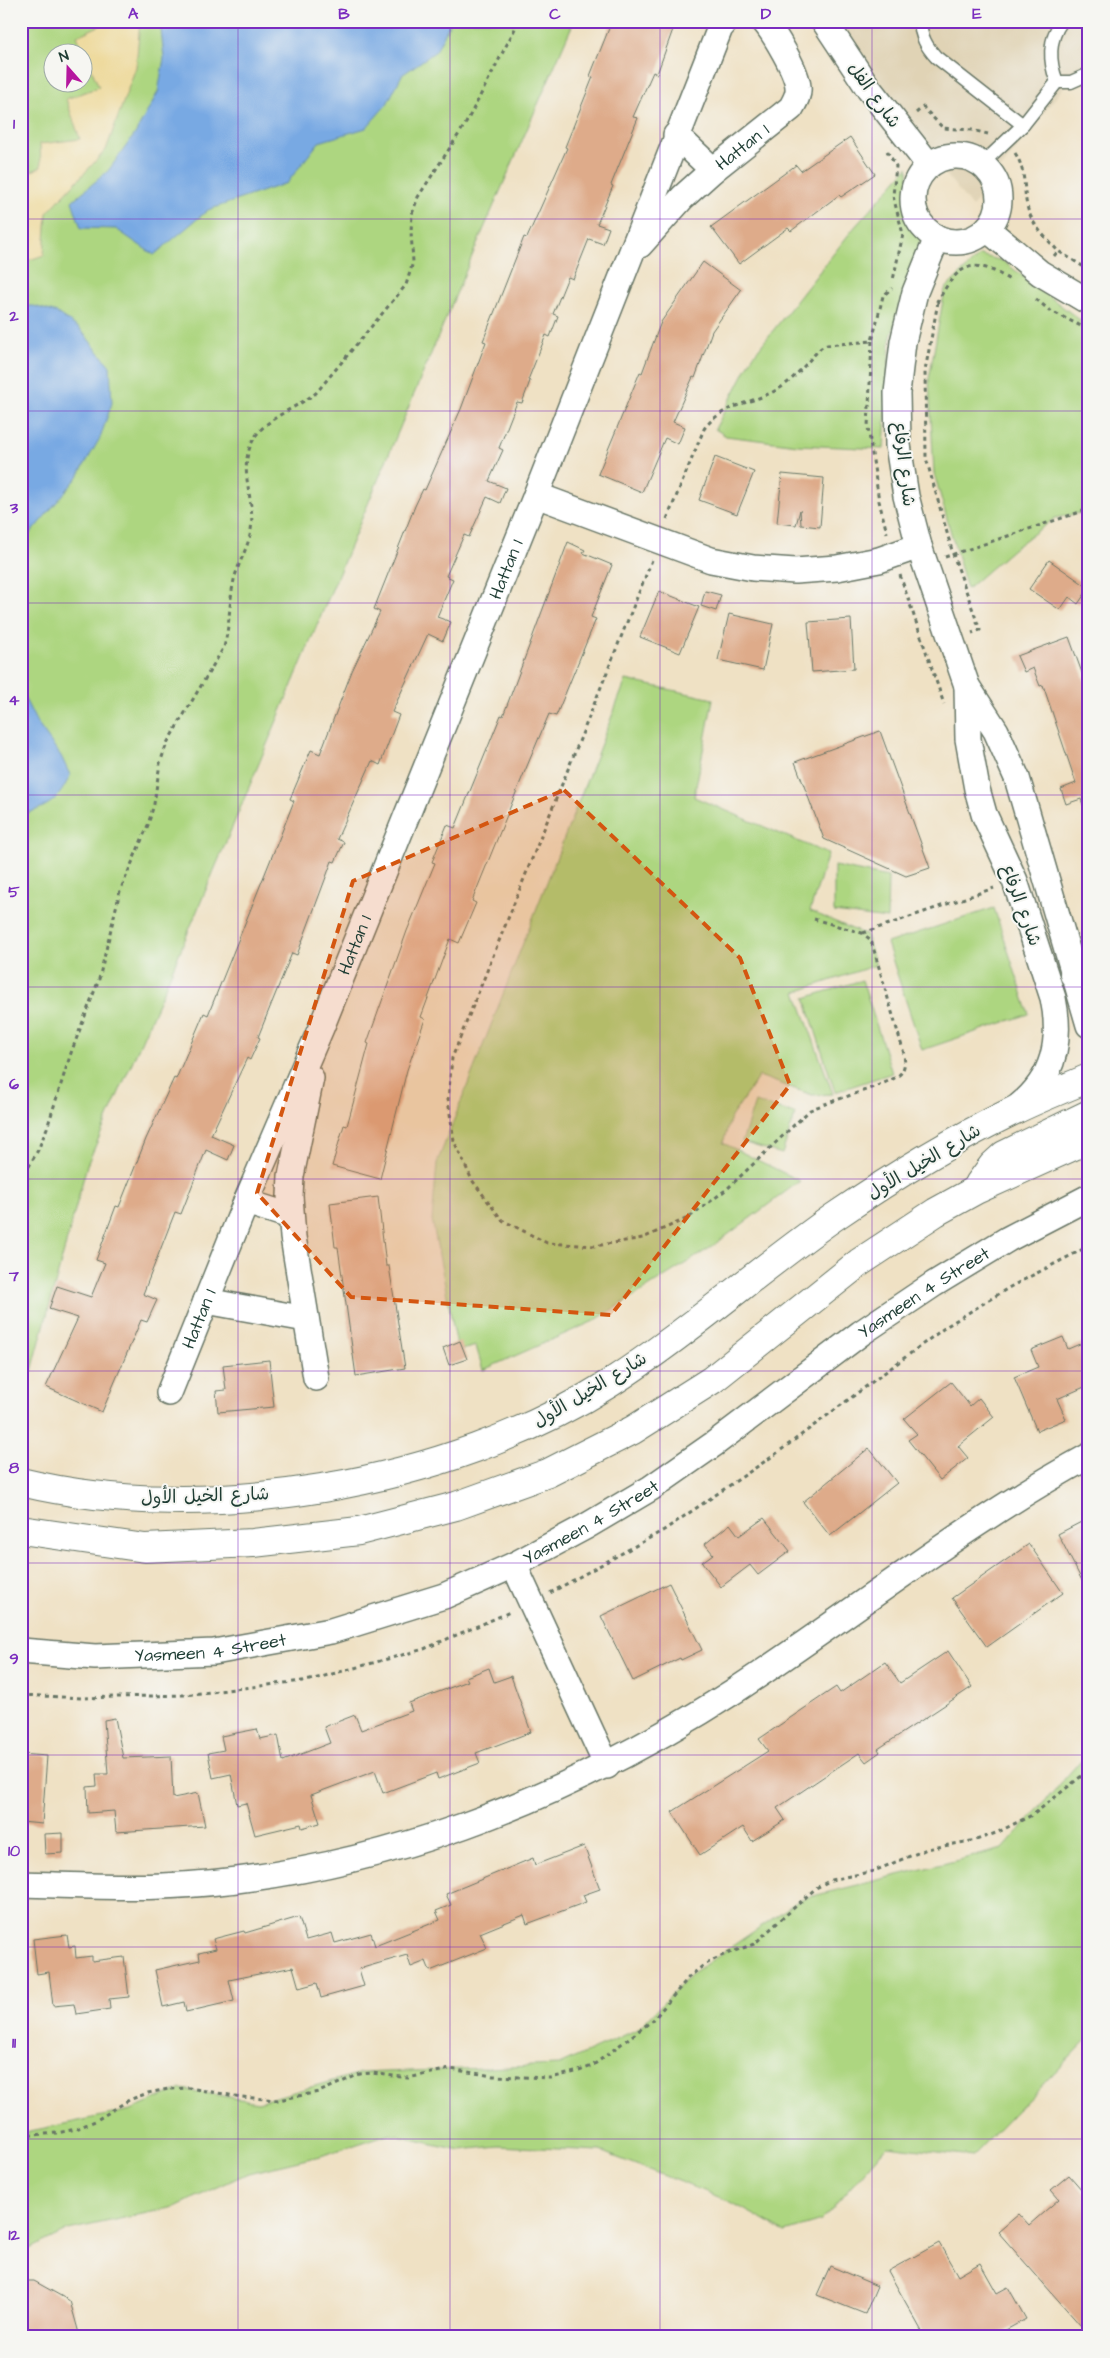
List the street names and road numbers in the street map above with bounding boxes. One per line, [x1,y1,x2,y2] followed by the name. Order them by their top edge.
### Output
[842,57,906,133] street label: شارع الفل
[710,118,774,176] street label: Hattan 1
[886,420,922,508] street label: شارع الرفاع
[483,536,529,603] street label: Hattan 1
[995,861,1047,949] street label: شارع الرفاع
[331,911,378,979] street label: Hattan 1
[863,1118,985,1206] street label: شارع الخيل الأول
[853,1240,995,1344] street label: Yasmeen 4 Street
[176,1285,222,1352] street label: Hattan 1
[529,1346,651,1434] street label: شارع الخيل الأول
[518,1473,665,1571] street label: Yasmeen 4 Street
[140,1481,270,1511] street label: شارع الخيل الأول
[134,1627,289,1668] street label: Yasmeen 4 Street

